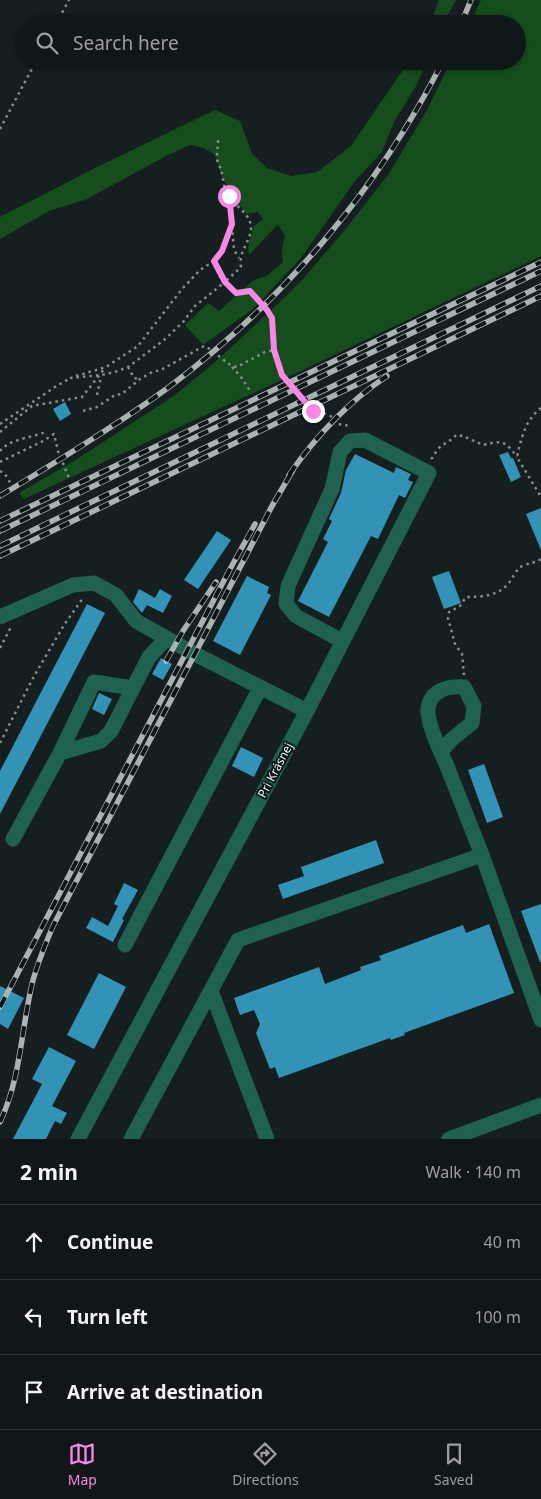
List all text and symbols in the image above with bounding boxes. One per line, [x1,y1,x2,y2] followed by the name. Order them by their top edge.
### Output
[15,15,526,70] search box
[33,29,61,57] icon: search
[73,30,179,56] text: Search here
[218,185,241,208] route start
[302,400,325,423] route end
[253,739,297,801] street label: Pri Krásnej
[20,1158,78,1186] text: 2 min
[426,1161,521,1183] text: Walk · 140 m
[20,1228,48,1256] icon: ahead
[67,1229,153,1255] text: Continue
[484,1231,521,1253] text: 40 m
[20,1303,48,1331] icon: left
[67,1304,148,1330] text: Turn left
[474,1306,521,1328] text: 100 m
[20,1378,48,1406] icon: arrive
[67,1379,263,1405] text: Arrive at destination
[68,1440,97,1489] tab: Map
[232,1440,299,1489] tab: Directions
[434,1440,473,1489] tab: Saved

